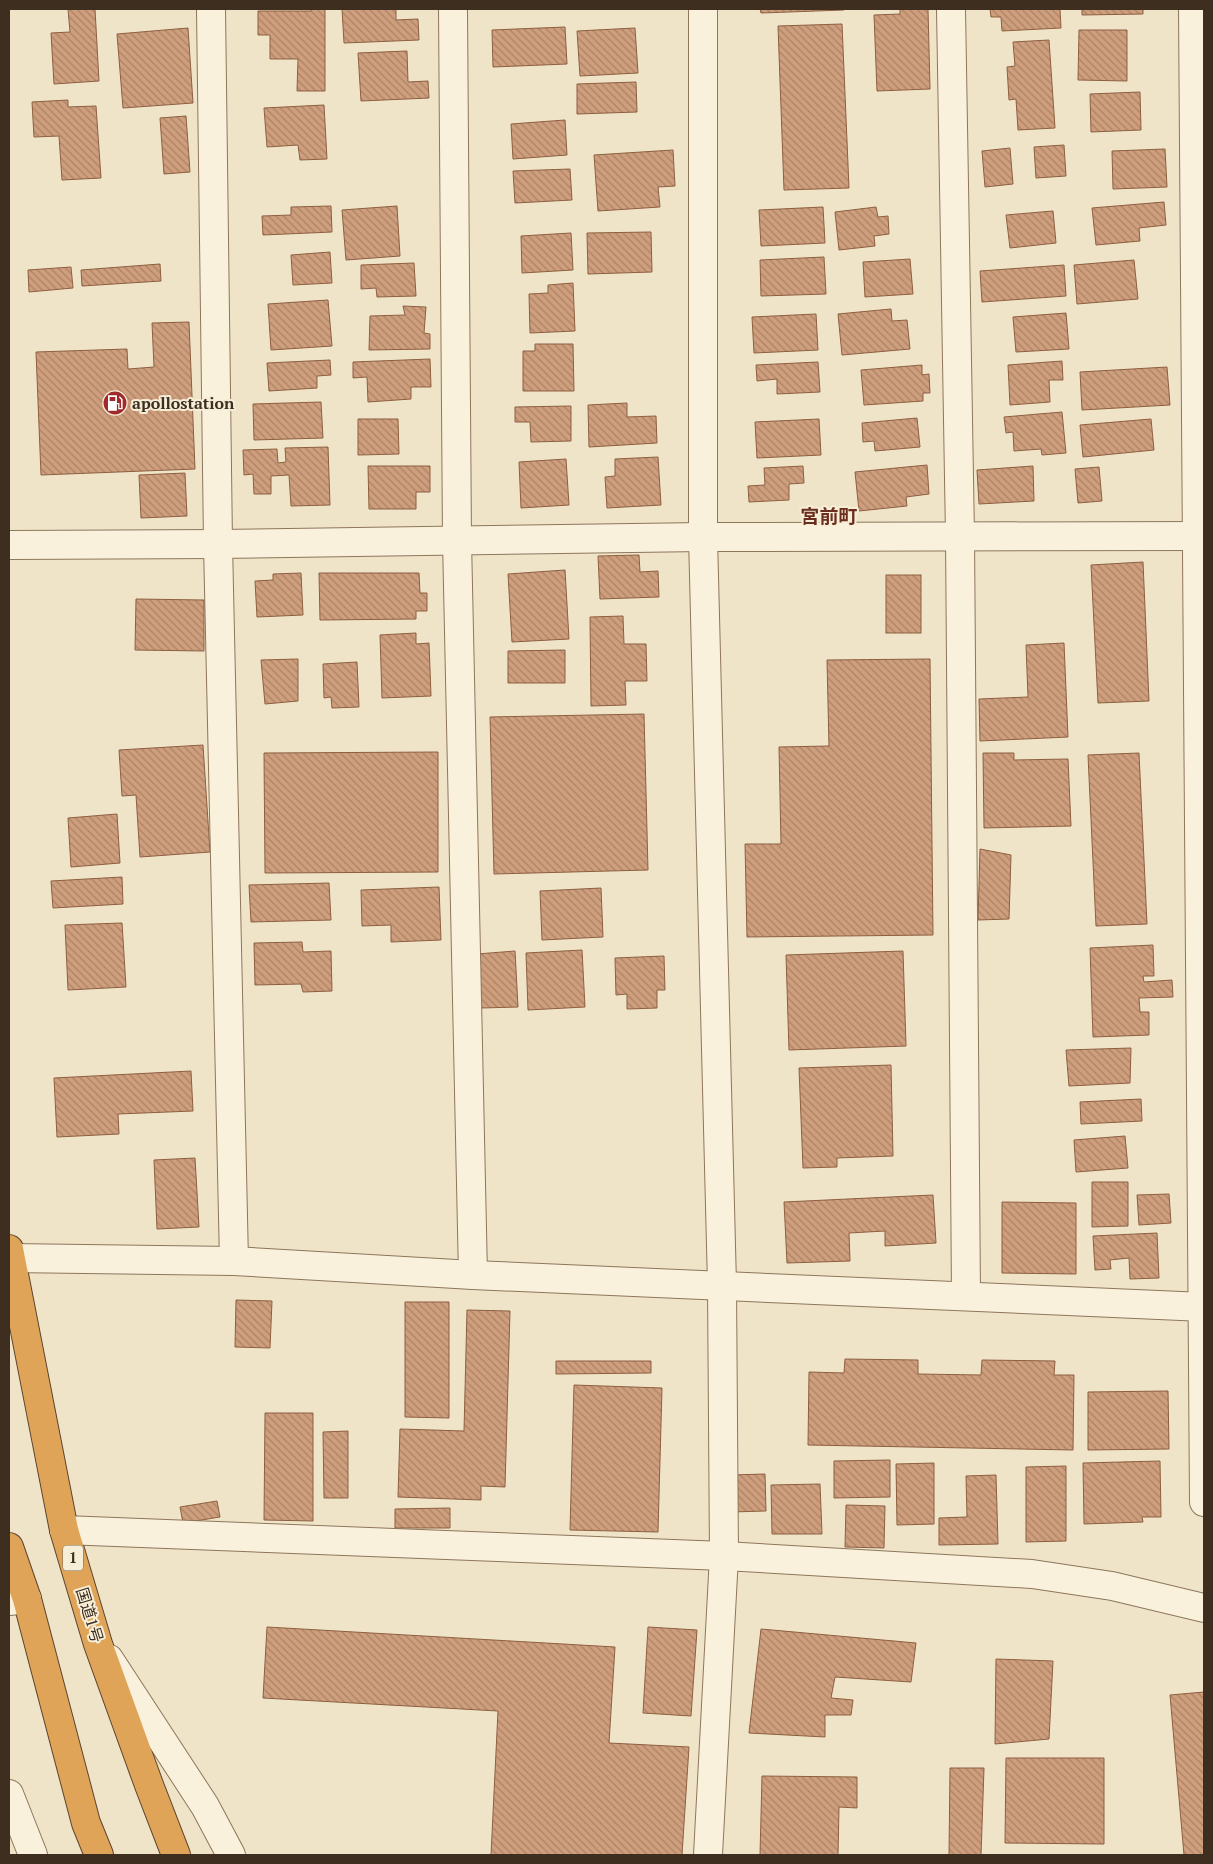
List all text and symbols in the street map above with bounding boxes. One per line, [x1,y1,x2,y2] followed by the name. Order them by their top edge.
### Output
[102,390,128,416] fuel station icon: apollostation
[132,392,235,414] place label: apollostation
[800,503,858,528] district label: 宮前町
[63,1546,83,1570] road number: 1
[71,1585,109,1645] street label: 国道1号

